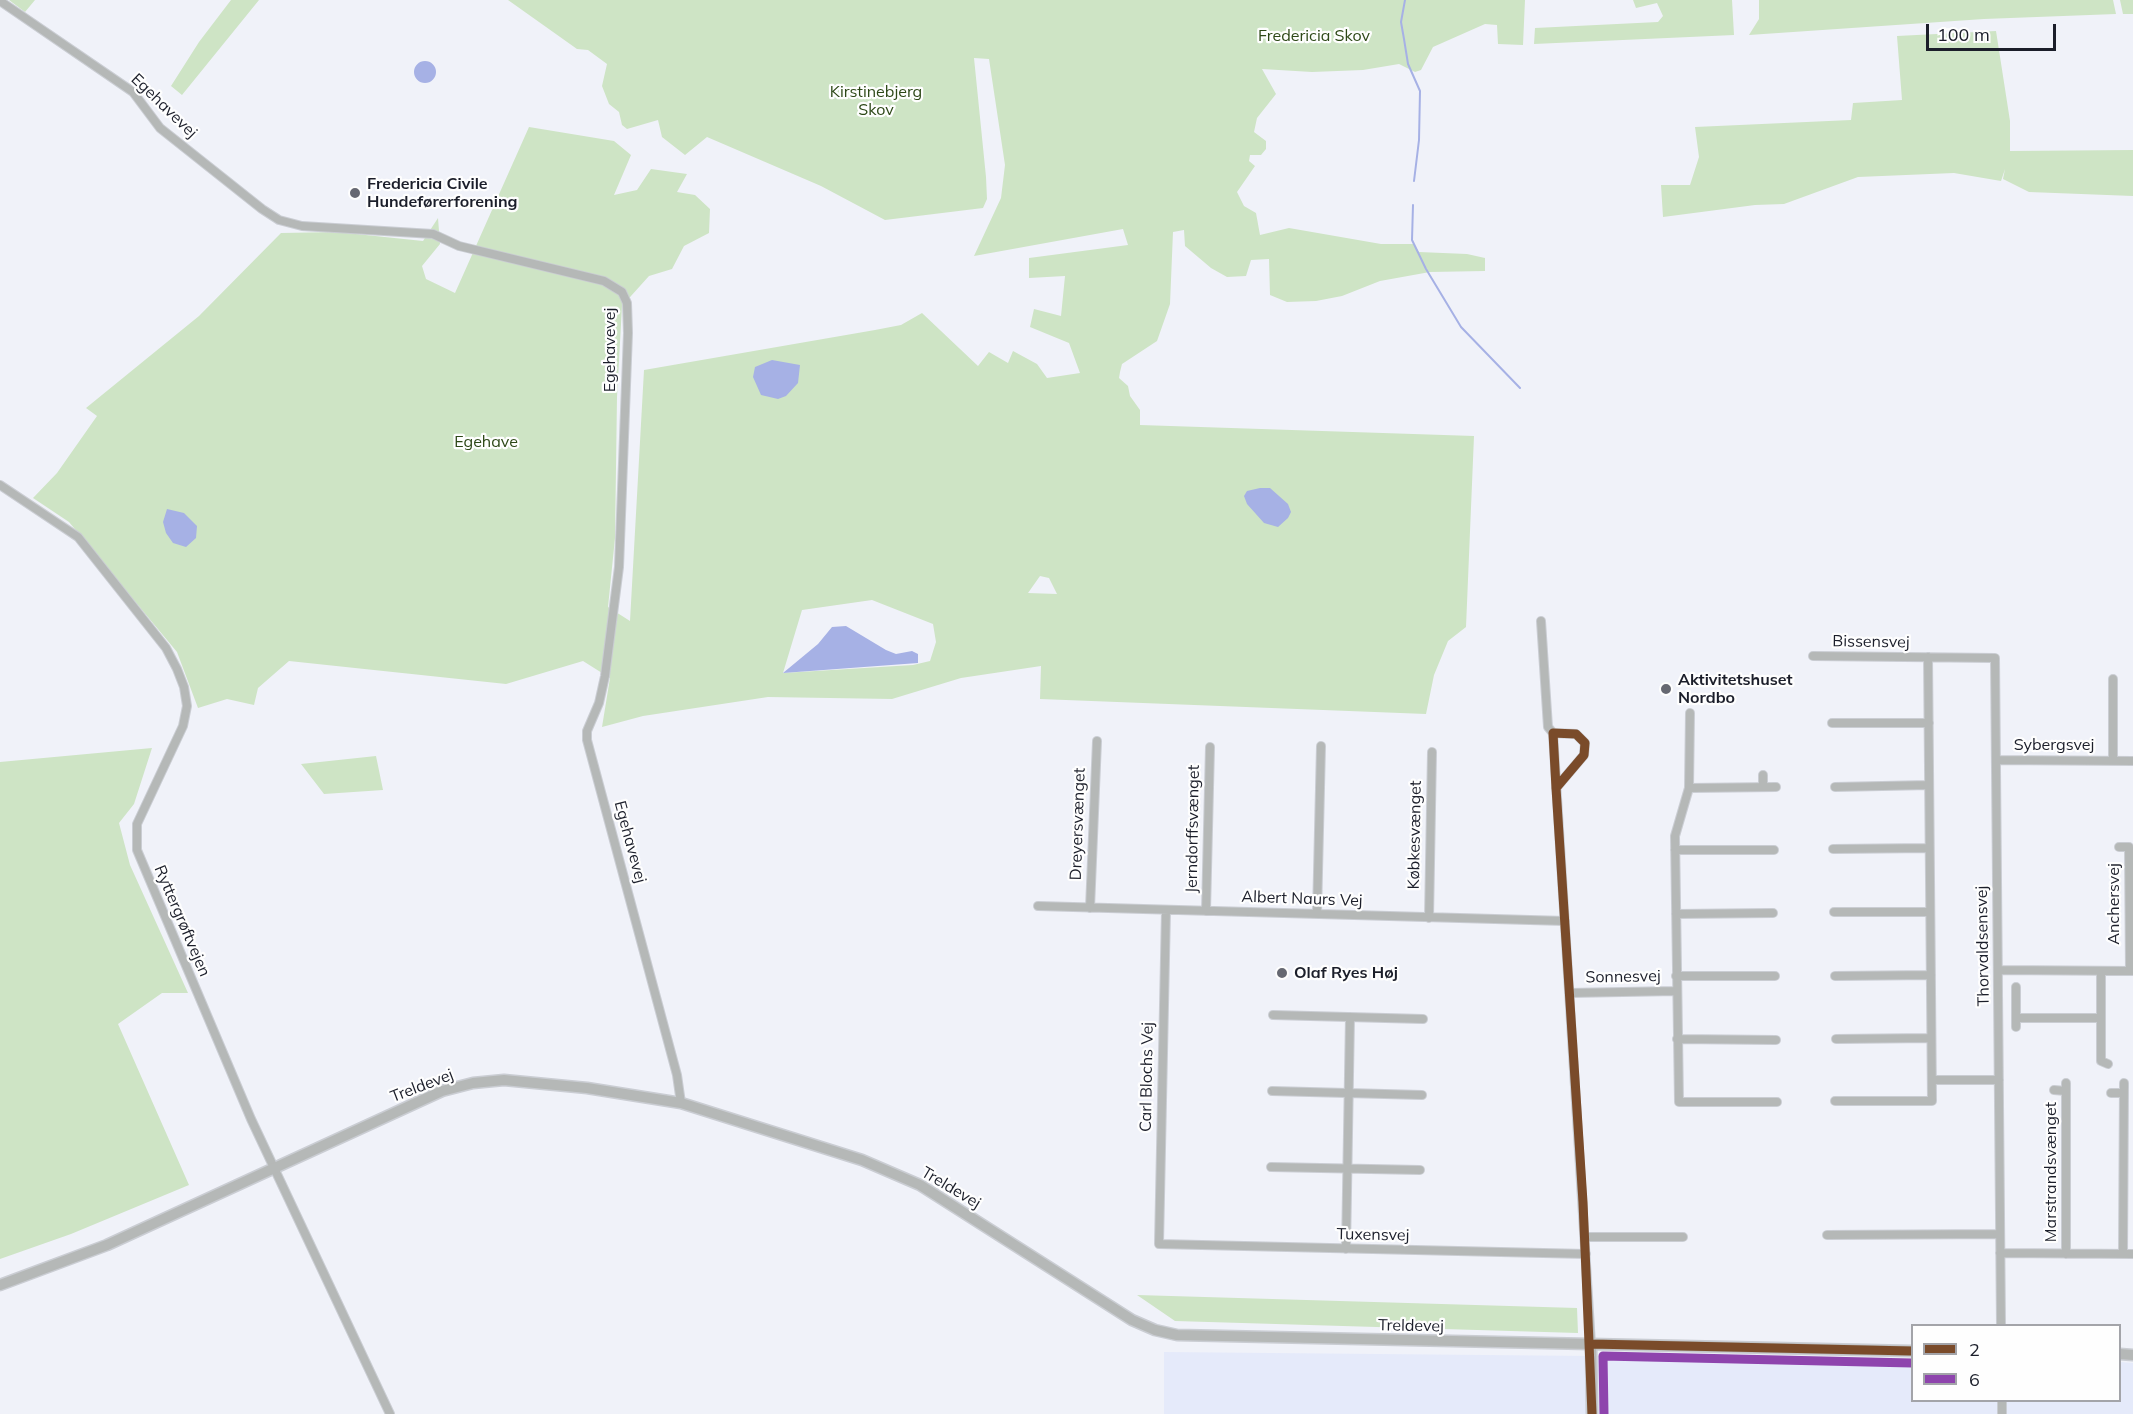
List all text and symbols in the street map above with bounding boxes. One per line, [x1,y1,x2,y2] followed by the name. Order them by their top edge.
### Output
[1929,12,2060,50] scale bar
[1937,23,1990,46] text: 100 m
[1258,26,1370,46] park label: Fredericia Skov
[127,70,201,142] street label: Egehavevej
[830,82,922,120] park label: Kirstinebjerg Skov
[367,174,518,212] place label: Fredericia Civile Hundeførerforening
[348,186,362,200] marker: Fredericia Civile Hundeførerforening
[600,308,620,392] street label: Egehavevej
[454,432,518,452] park label: Egehave
[1832,632,1910,652] street label: Bissensvej
[1678,670,1793,708] place label: Aktivitetshuset Nordbo
[1659,682,1673,696] marker: Aktivitetshuset Nordbo
[2014,735,2094,755] street label: Sybergsvej
[1182,765,1204,893] street label: Jerndorffsvænget
[1066,767,1090,881] street label: Dreyersvænget
[1404,780,1426,890] street label: Købkesvænget
[610,799,650,885] street label: Egehavevej
[150,862,214,980] street label: Ryttergrøftvejen
[2104,863,2124,945] street label: Anchersvej
[1972,886,1994,1006] street label: Thorvaldsensvej
[1241,887,1363,911] street label: Albert Naurs Vej
[1294,963,1398,983] place label: Olaf Ryes Høj
[1275,966,1289,980] marker: Olaf Ryes Høj
[1585,967,1661,987] street label: Sonnesvej
[1136,1022,1158,1132] street label: Carl Blochs Vej
[388,1065,456,1107] street label: Treldevej
[2041,1102,2061,1242] street label: Marstrandsvænget
[918,1163,984,1213] street label: Treldevej
[1336,1225,1410,1245] street label: Tuxensvej
[1378,1316,1444,1336] street label: Treldevej
[1911,1324,2121,1402] legend
[1969,1338,1980,1361] text: 2
[1969,1368,1980,1391] text: 6

